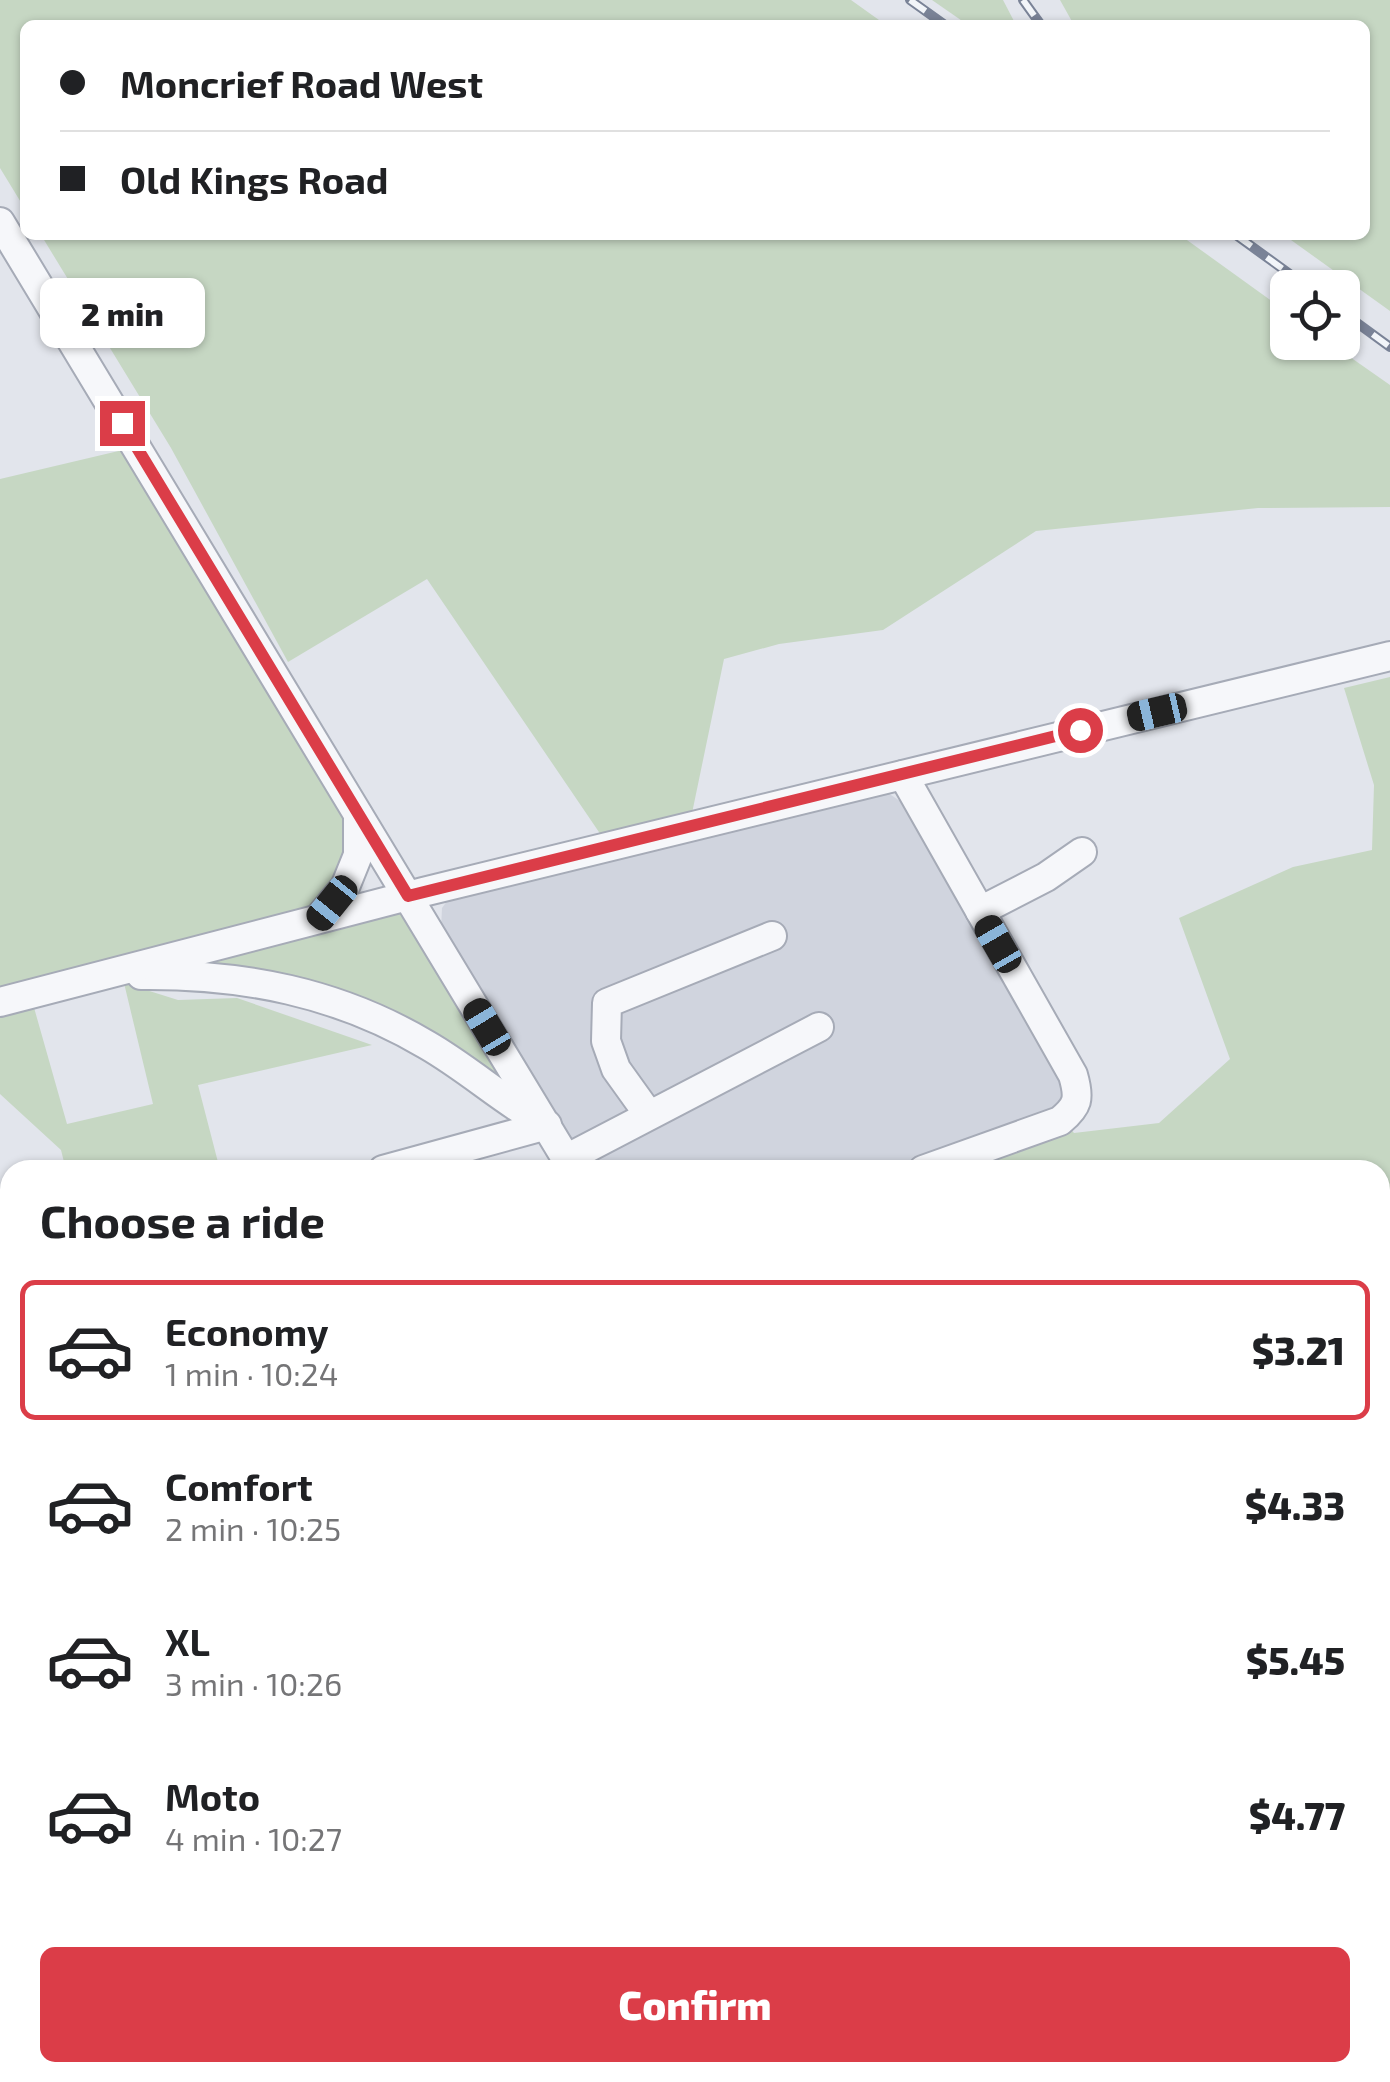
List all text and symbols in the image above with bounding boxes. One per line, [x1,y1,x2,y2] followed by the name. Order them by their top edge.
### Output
[120,60,483,106] text: Moncrief Road West
[120,156,389,202] text: Old Kings Road
[1270,270,1360,360] map controls
[1270,270,1360,360] button: locate
[39,278,204,348] callout: 2 min
[81,294,164,332] text: 2 min
[100,401,145,446] route end
[1124,691,1190,733] car
[1058,708,1103,753] route start
[301,870,363,936] car
[970,911,1026,977] car
[459,994,515,1060] car
[40,1193,325,1247] text: Choose a ride
[45,1305,135,1395] icon: car
[165,1308,329,1354] text: Economy
[1252,1327,1345,1373] text: $3.21
[165,1354,339,1392] text: 1 min · 10:24
[45,1460,135,1550] icon: car
[165,1463,313,1509] text: Comfort
[1245,1482,1345,1528] text: $4.33
[165,1509,341,1547] text: 2 min · 10:25
[45,1615,135,1705] icon: car
[165,1618,210,1664] text: XL
[1246,1637,1345,1683] text: $5.45
[165,1664,342,1702] text: 3 min · 10:26
[45,1770,135,1860] icon: car
[165,1773,260,1819] text: Moto
[1249,1792,1345,1838] text: $4.77
[165,1819,342,1857] text: 4 min · 10:27
[40,1947,1350,2062] button: Confirm

